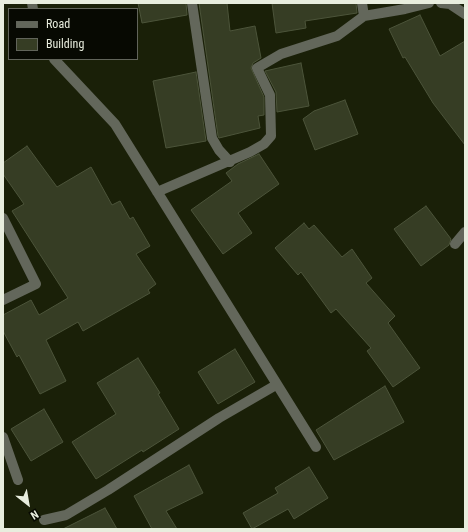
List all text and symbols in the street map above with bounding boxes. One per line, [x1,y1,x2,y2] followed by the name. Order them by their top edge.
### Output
[8,8,138,60] legend
[46,17,70,31] text: Road
[46,37,84,51] text: Building
[8,484,48,524] north arrow
[28,507,41,522] text: N

